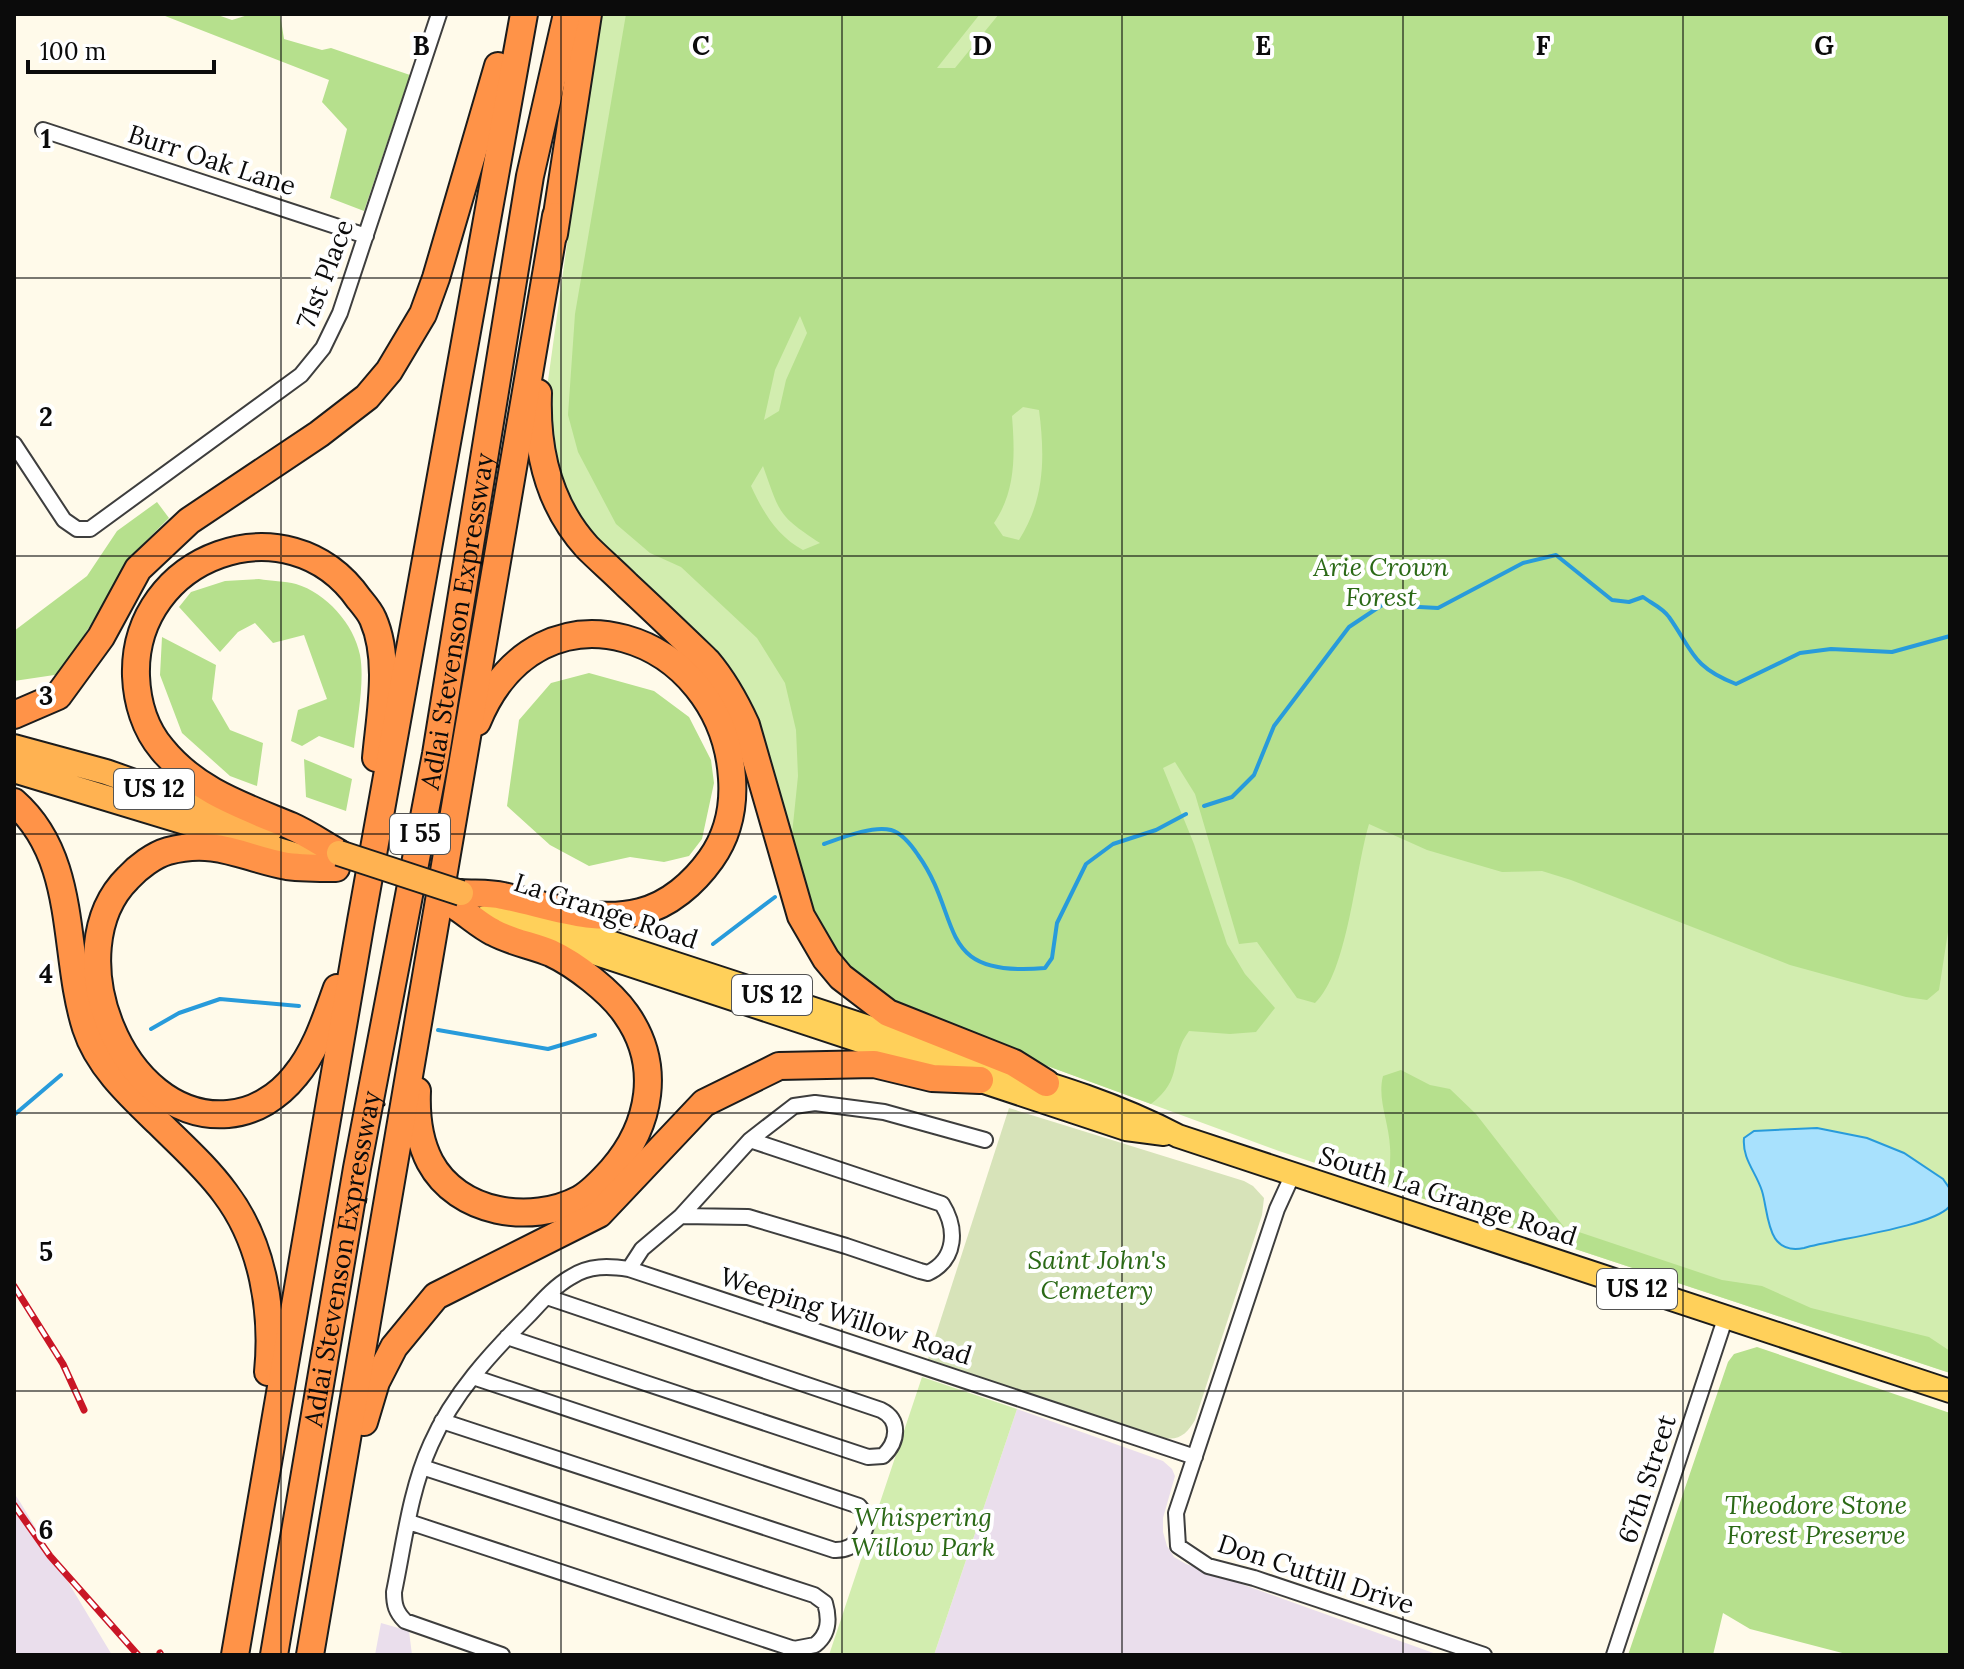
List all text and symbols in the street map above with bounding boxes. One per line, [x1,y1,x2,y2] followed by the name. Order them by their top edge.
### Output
[28,24,214,74] scale bar
[412,29,430,62] text: B
[692,29,710,62] text: C
[972,29,992,62] text: D
[1255,29,1271,62] text: E
[1536,29,1551,62] text: F
[1814,29,1834,62] text: G
[40,36,106,67] text: 100 m
[124,117,300,202] street label: Burr Oak Lane
[41,122,51,155] text: 1
[289,215,360,333] street label: 71st Place
[39,400,53,433] text: 2
[412,450,501,793] street label: Adlai Stevenson Expressway
[1312,550,1449,613] park label: Arie Crown Forest
[39,679,53,712] text: 3
[114,769,194,809] road number: US 12
[390,814,450,854] road number: I 55
[510,865,702,956] street label: La Grange Road
[39,957,53,990] text: 4
[732,975,812,1015] road number: US 12
[296,1088,387,1430] street label: Adlai Stevenson Expressway
[1315,1138,1581,1253] street label: South La Grange Road
[39,1235,53,1268] text: 5
[1028,1243,1167,1306] park label: Saint John's Cemetery
[716,1259,976,1372] street label: Weeping Willow Road
[1597,1269,1677,1309] road number: US 12
[1610,1410,1683,1547] street label: 67th Street
[1725,1488,1907,1551] park label: Theodore Stone Forest Preserve
[851,1500,995,1563] park label: Whispering Willow Park
[39,1513,53,1546] text: 6
[1214,1526,1419,1621] street label: Don Cuttill Drive

